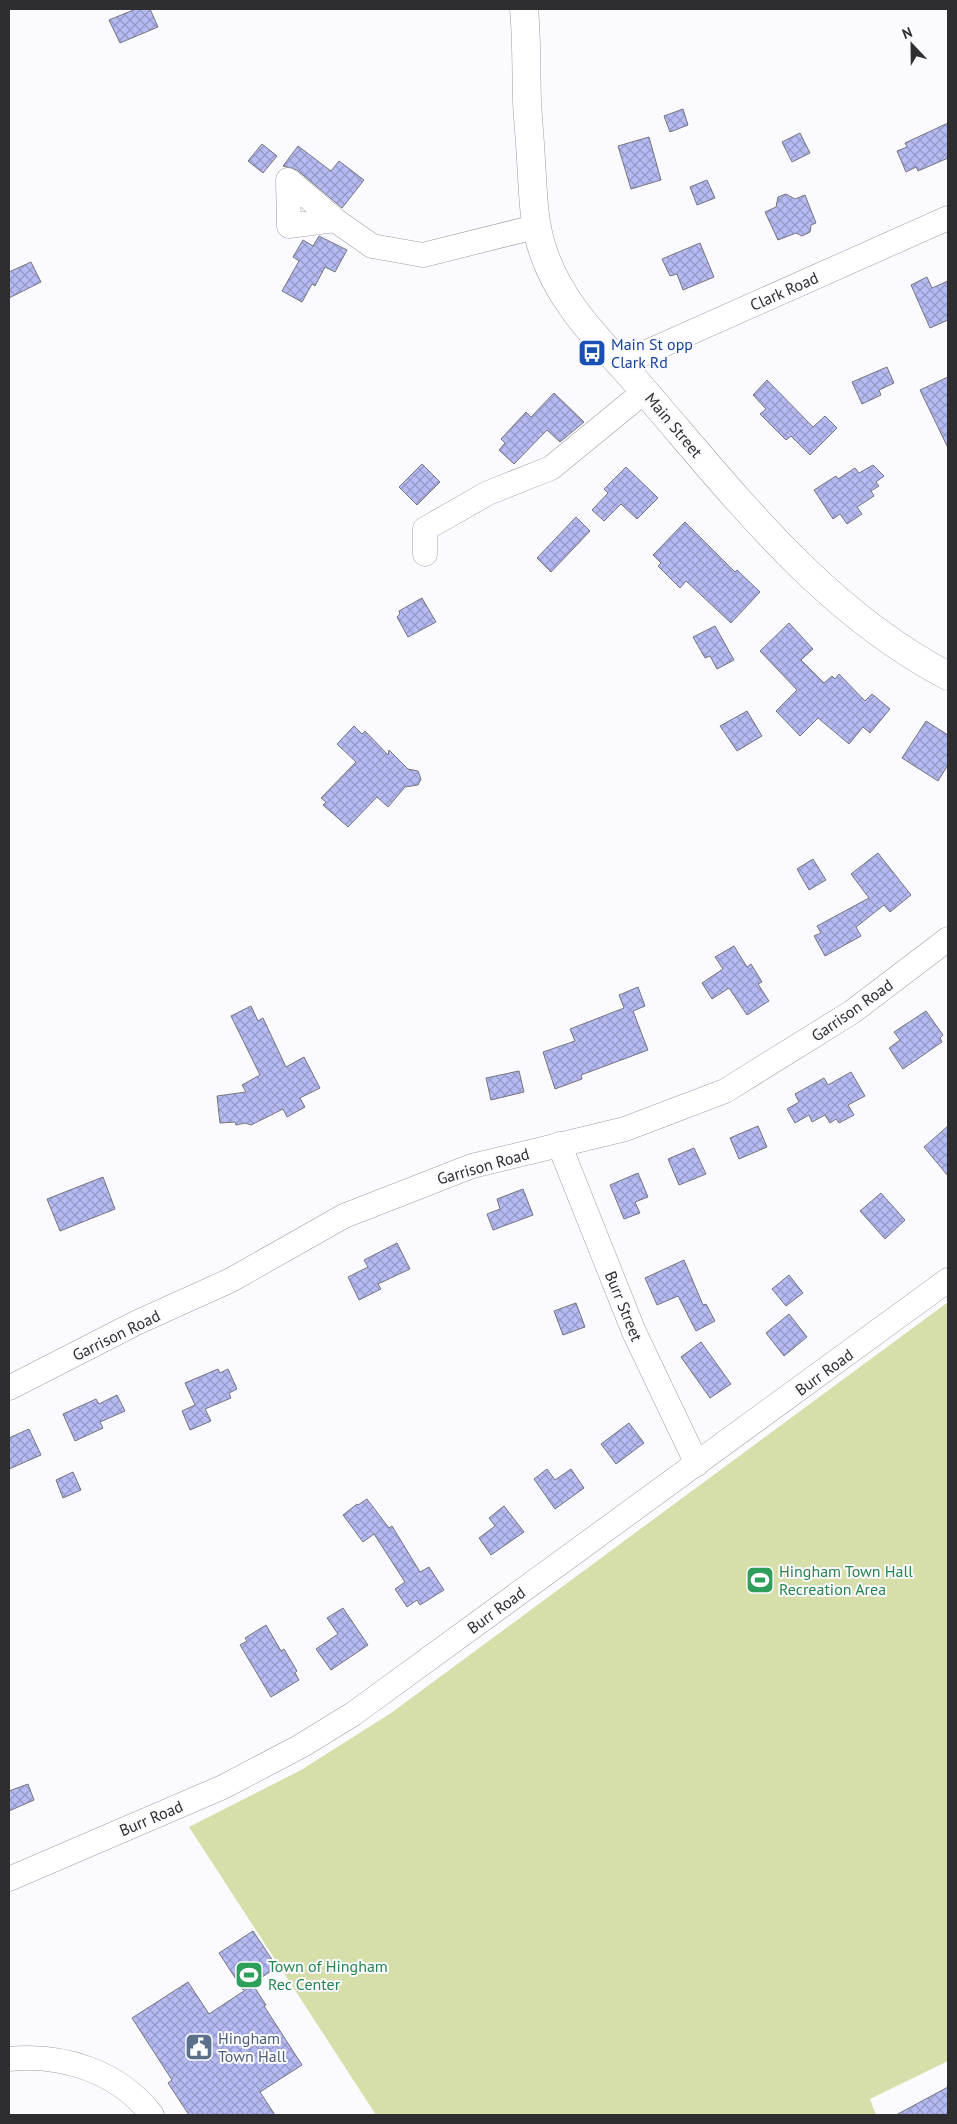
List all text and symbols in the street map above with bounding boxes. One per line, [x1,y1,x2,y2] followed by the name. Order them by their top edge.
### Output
[887,20,937,70] north arrow
[899,23,915,43] text: N
[747,267,821,315] street label: Clark Road
[611,334,693,372] place label: Main St opp Clark Rd
[577,338,607,368] bus stop icon: Main St opp Clark Rd
[641,388,707,462] street label: Main Street
[807,975,897,1045] street label: Garrison Road
[435,1143,531,1189] street label: Garrison Road
[601,1268,647,1345] street label: Burr Street
[69,1305,163,1365] street label: Garrison Road
[791,1344,857,1400] street label: Burr Road
[779,1561,913,1599] place label: Hingham Town Hall Recreation Area
[745,1565,775,1595] sports icon: Hingham Town Hall Recreation Area
[463,1582,529,1638] street label: Burr Road
[116,1796,186,1840] street label: Burr Road
[268,1956,388,1994] place label: Town of Hingham Rec Center
[234,1960,264,1990] sports icon: Town of Hingham Rec Center
[218,2028,286,2066] place label: Hingham Town Hall
[184,2032,214,2062] public building icon: Hingham Town Hall

